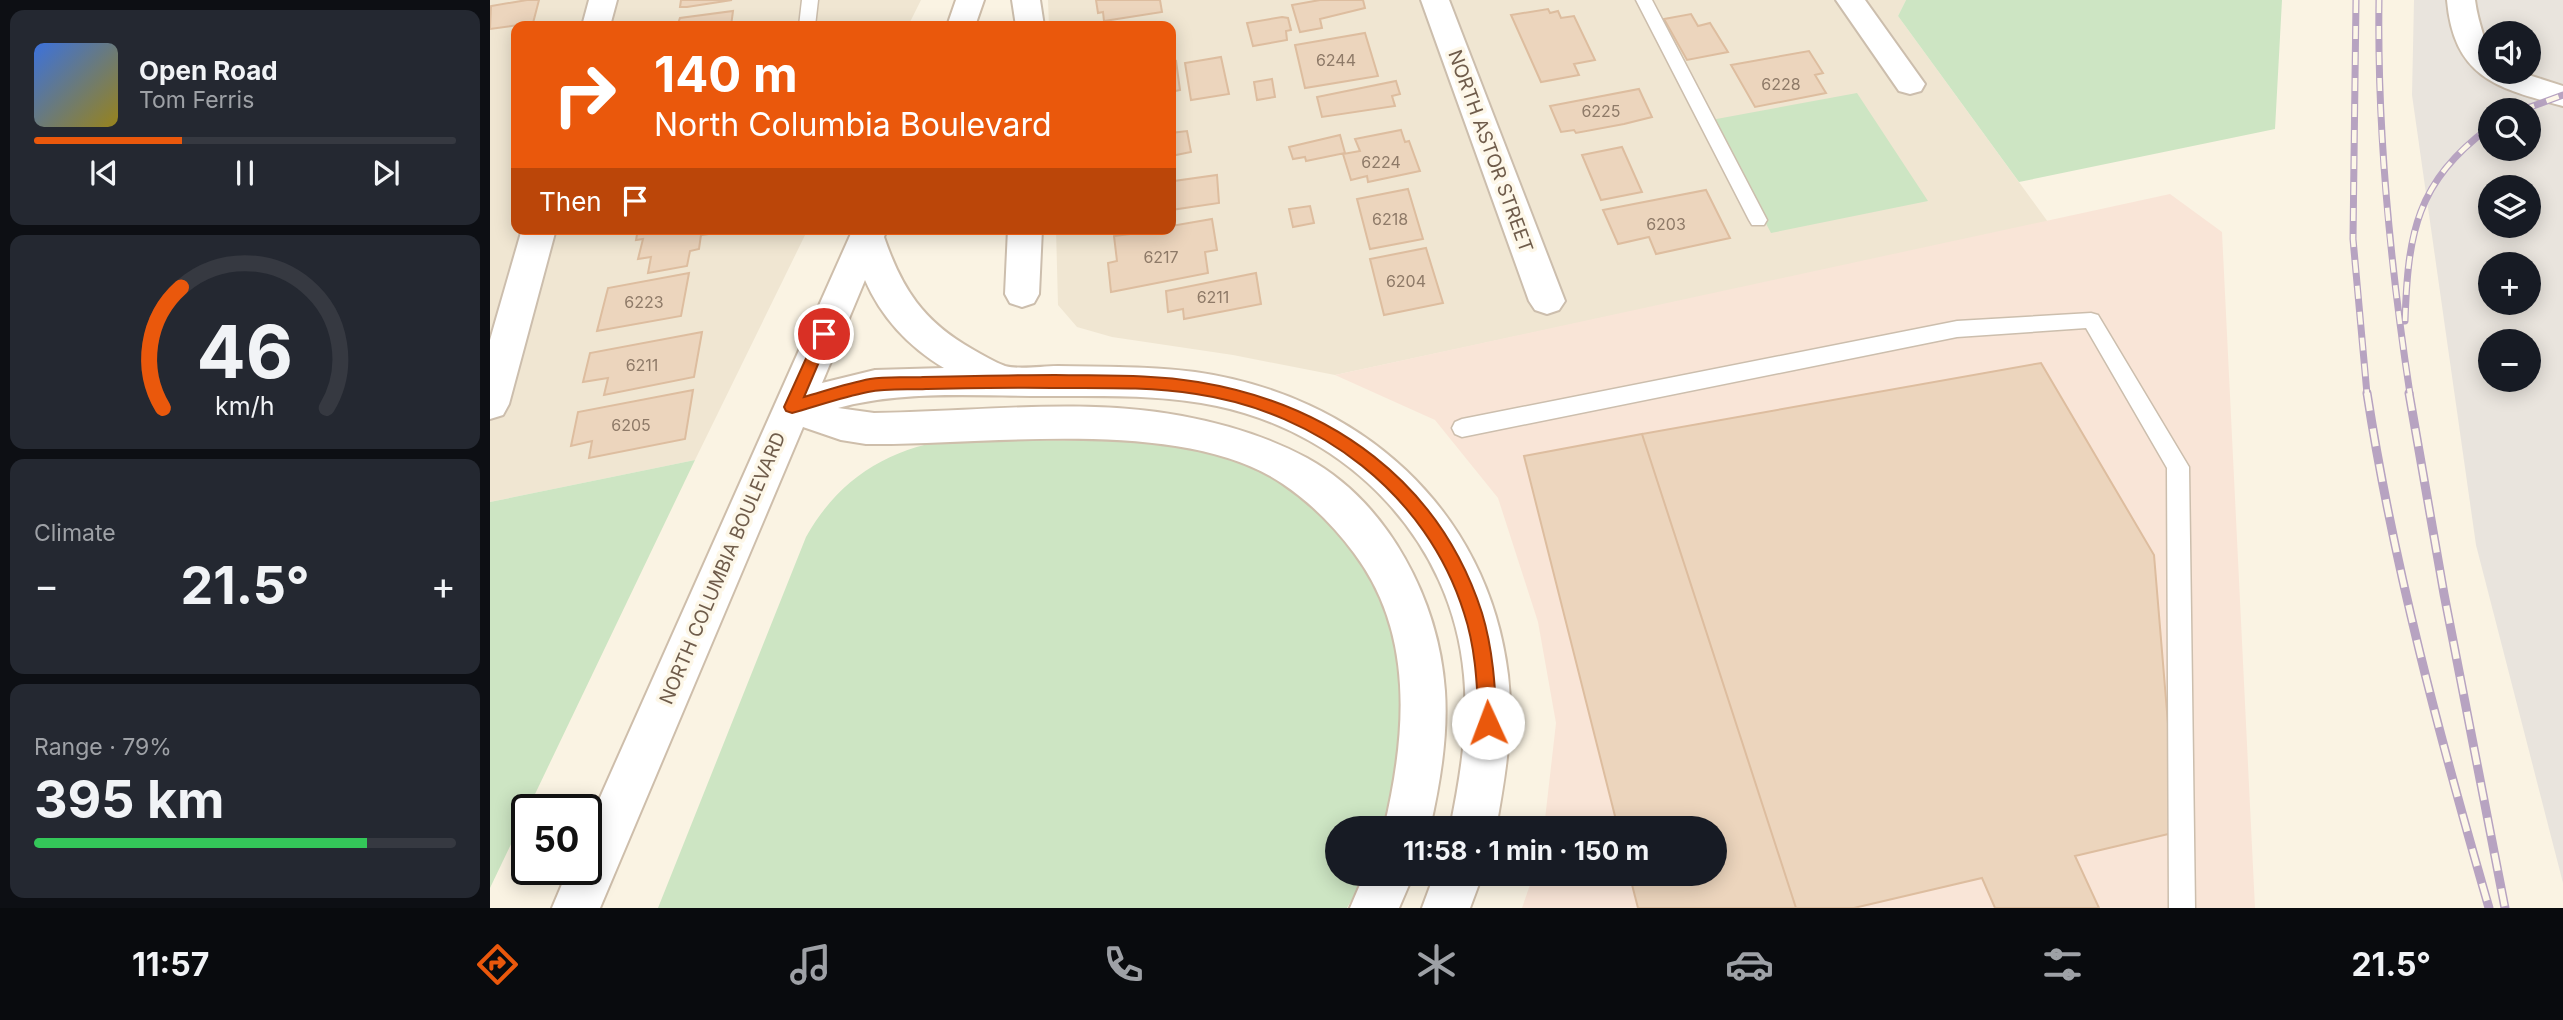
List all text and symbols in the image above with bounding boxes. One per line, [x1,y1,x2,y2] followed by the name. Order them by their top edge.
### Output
[2478,21,2541,392] map controls
[2478,21,2541,84] button: sound
[654,45,798,104] text: 140 m
[1443,47,1538,256] street label: NORTH ASTOR STREET
[539,49,630,140] icon: right
[1316,50,1356,70] house number: 6244
[139,55,278,86] text: Open Road
[1761,74,1801,94] house number: 6228
[139,86,254,114] text: Tom Ferris
[2478,98,2541,161] button: search
[1581,101,1621,121] house number: 6225
[654,105,1052,144] text: North Columbia Boulevard
[1361,152,1401,172] house number: 6224
[85,154,123,192] icon: previous
[226,154,264,192] icon: pause
[367,154,405,192] icon: next
[2478,175,2541,238] button: layers
[616,182,654,220] icon: arrive
[539,186,602,217] text: Then
[1372,209,1408,229] house number: 6218
[1646,214,1686,234] house number: 6203
[1143,247,1179,267] house number: 6217
[2478,252,2541,315] button: +
[1386,271,1426,291] house number: 6204
[1197,287,1229,307] house number: 6211
[624,292,664,312] house number: 6223
[794,304,854,364] pin
[197,307,293,396] text: 46
[805,315,843,353] icon: arrive
[2478,329,2541,392] button: −
[626,355,658,375] house number: 6211
[215,391,275,421] text: km/h
[611,415,651,435] house number: 6205
[655,429,790,708] street label: NORTH COLUMBIA BOULEVARD
[34,519,116,547] text: Climate
[180,554,310,617] text: 21.5°
[34,562,59,608] text: −
[431,562,456,608] text: +
[1451,686,1525,760] position arrow
[34,733,172,761] text: Range · 79%
[34,768,225,831] text: 395 km
[511,794,602,885] speed limit sign: 50
[1403,835,1649,866] text: 11:58 · 1 min · 150 m
[473,940,522,989] icon: directions
[786,940,835,989] icon: music
[1099,940,1148,989] icon: phone
[1412,940,1461,989] icon: climate
[1725,940,1774,989] icon: car
[2038,940,2087,989] icon: filters
[132,945,209,984] text: 11:57
[2351,945,2431,984] text: 21.5°

